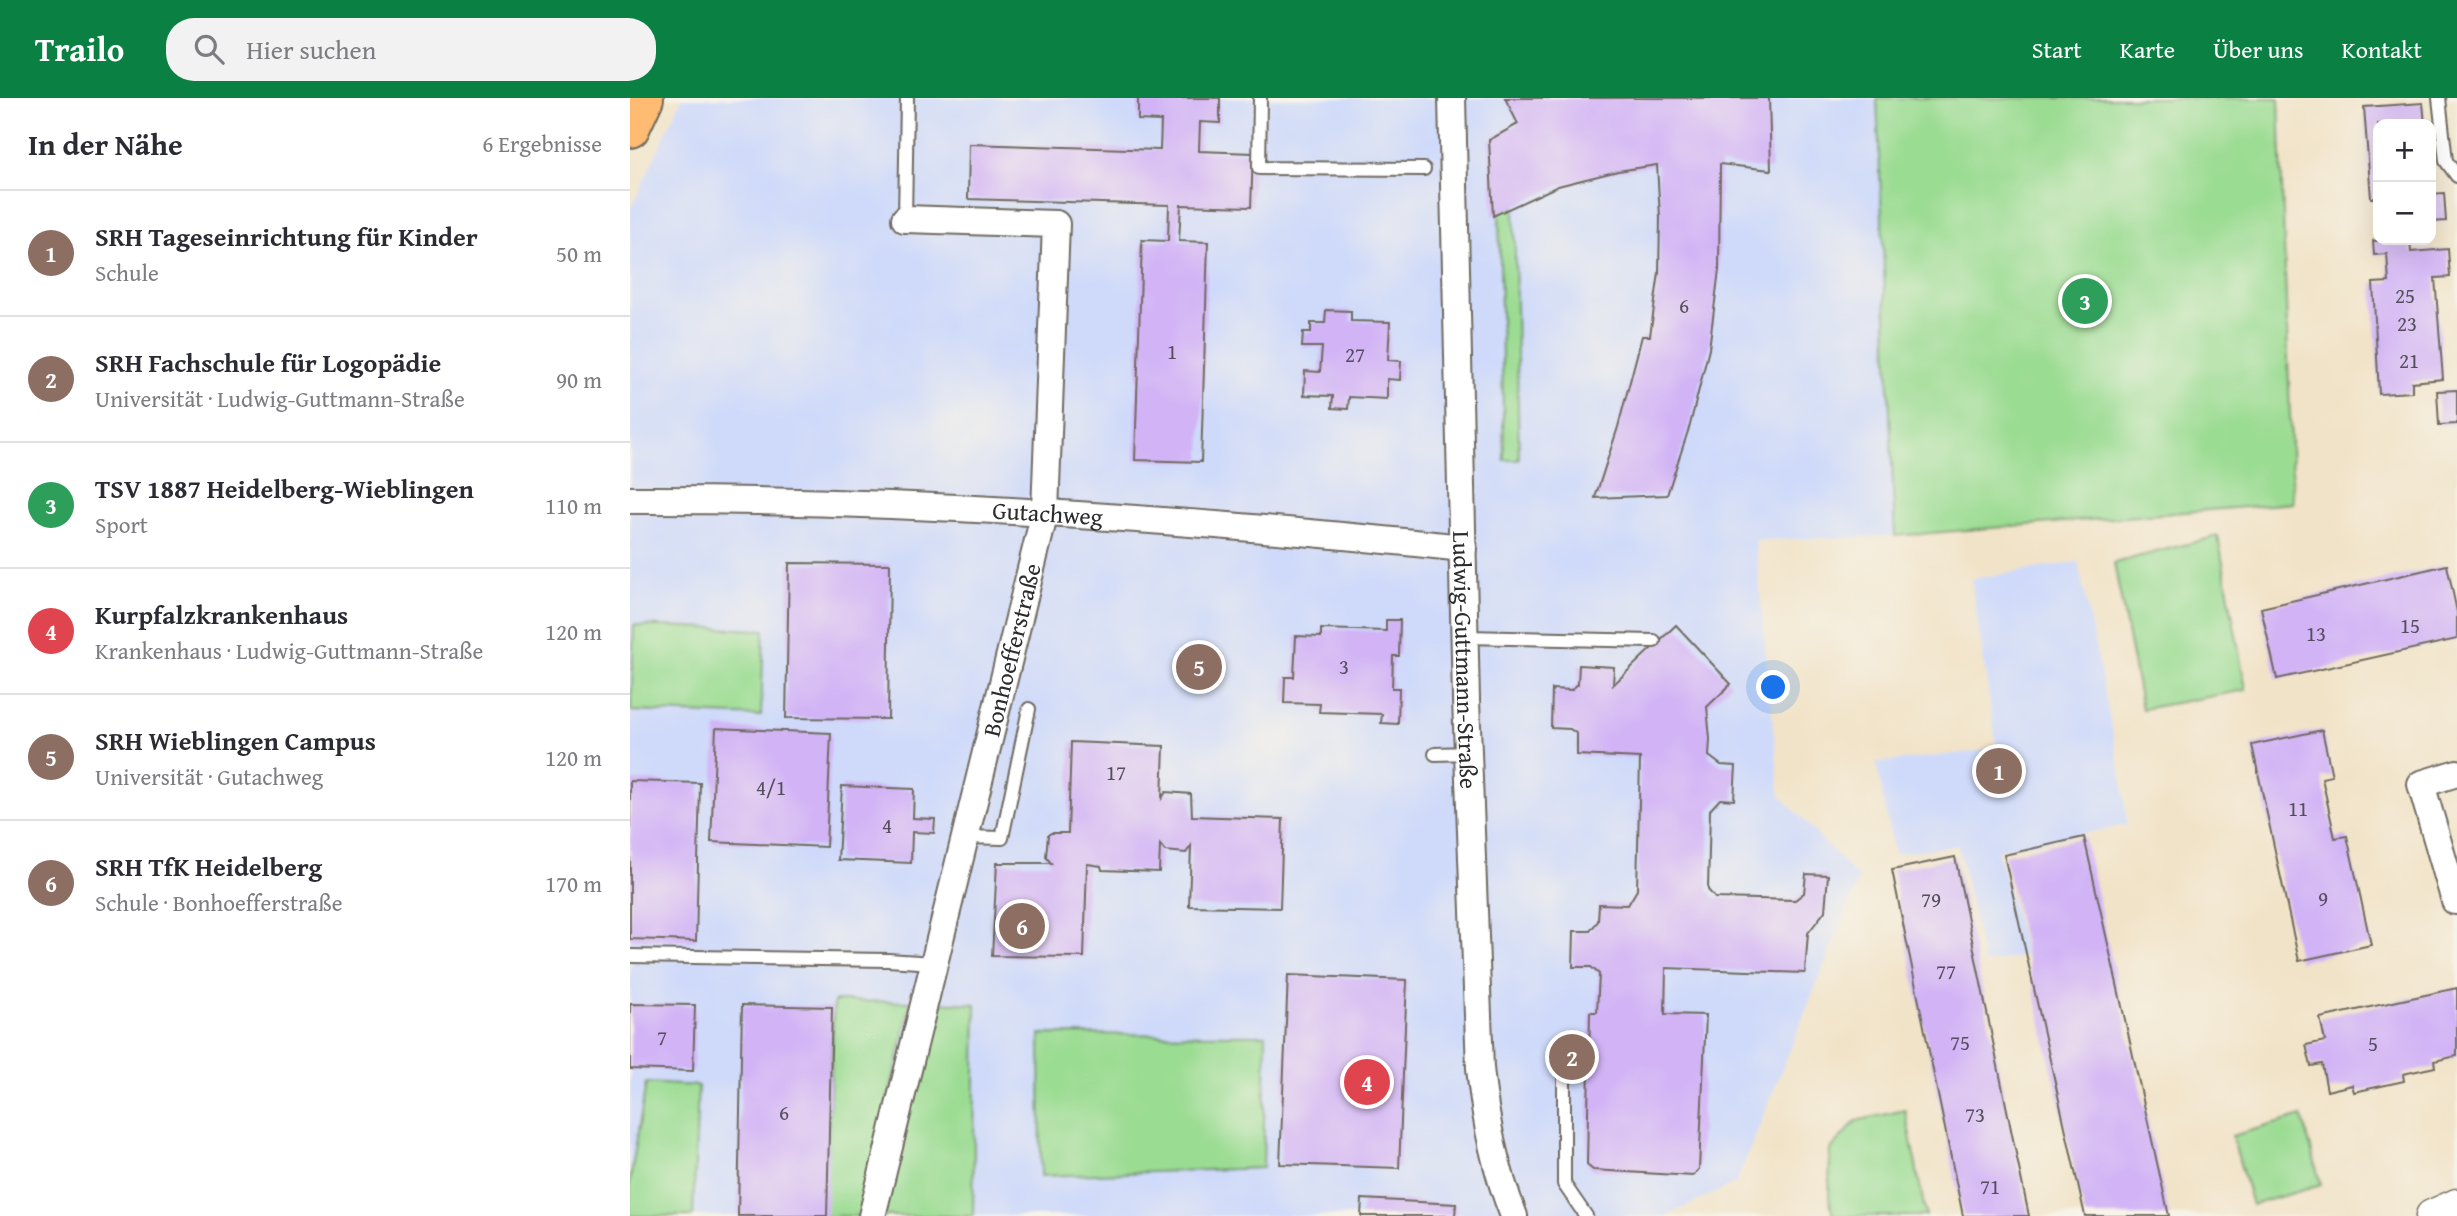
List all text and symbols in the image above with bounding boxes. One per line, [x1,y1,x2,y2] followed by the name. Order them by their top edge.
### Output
[166,18,656,81] search box
[35,25,124,73] text: Trailo
[190,30,228,68] icon: search
[246,30,376,69] text: Hier suchen
[2032,32,2082,67] text: Start
[2120,32,2175,67] text: Karte
[2213,32,2304,67] text: Über uns
[2342,32,2422,67] text: Kontakt
[2373,119,2436,245] map controls
[2373,119,2436,182] button: +
[28,122,183,166] text: In der Nähe
[482,127,602,160] text: 6 Ergebnisse
[2373,182,2436,245] button: −
[95,217,478,256] text: SRH Tageseinrichtung für Kinder
[45,237,57,270] text: 1
[556,237,602,270] text: 50 m
[95,256,159,289] text: Schule
[2062,275,2108,327] pin: 3
[2395,280,2415,311] house number: 25
[1679,290,1689,321] house number: 6
[2397,308,2417,339] house number: 23
[1167,336,1177,367] house number: 1
[1345,339,1365,370] house number: 27
[95,343,441,382] text: SRH Fachschule für Logopädie
[2399,345,2419,376] house number: 21
[45,363,57,396] text: 2
[556,363,602,396] text: 90 m
[95,382,465,415] text: Universität · Ludwig-Guttmann-Straße
[95,469,474,508] text: TSV 1887 Heidelberg-Wieblingen
[45,489,57,522] text: 3
[545,489,602,522] text: 110 m
[992,492,1104,534] street label: Gutachweg
[95,508,148,541] text: Sport
[1445,530,1487,790] street label: Ludwig-Guttmann-Straße
[973,560,1049,740] street label: Bonhoefferstraße
[95,595,348,634] text: Kurpfalzkrankenhaus
[2400,610,2420,641] house number: 15
[45,615,57,648] text: 4
[545,615,602,648] text: 120 m
[2306,618,2326,649] house number: 13
[95,634,483,667] text: Krankenhaus · Ludwig-Guttmann-Straße
[1176,641,1222,693] pin: 5
[1339,651,1349,682] house number: 3
[1756,670,1790,704] your location
[95,721,376,760] text: SRH Wieblingen Campus
[45,741,57,774] text: 5
[545,741,602,774] text: 120 m
[1976,745,2022,797] pin: 1
[1106,757,1126,788] house number: 17
[95,760,323,793] text: Universität · Gutachweg
[756,772,786,803] house number: 4/1
[2288,793,2308,824] house number: 11
[882,810,892,841] house number: 4
[95,847,322,886] text: SRH TfK Heidelberg
[45,867,57,900] text: 6
[545,867,602,900] text: 170 m
[2318,883,2328,914] house number: 9
[1921,884,1941,915] house number: 79
[95,886,342,919] text: Schule · Bonhoefferstraße
[999,900,1045,952] pin: 6
[1936,956,1956,987] house number: 77
[657,1022,667,1053] house number: 7
[1950,1027,1970,1058] house number: 75
[2368,1028,2378,1059] house number: 5
[1549,1031,1595,1083] pin: 2
[1344,1056,1390,1108] pin: 4
[779,1097,789,1128] house number: 6
[1965,1099,1985,1130] house number: 73
[1980,1171,2000,1202] house number: 71

